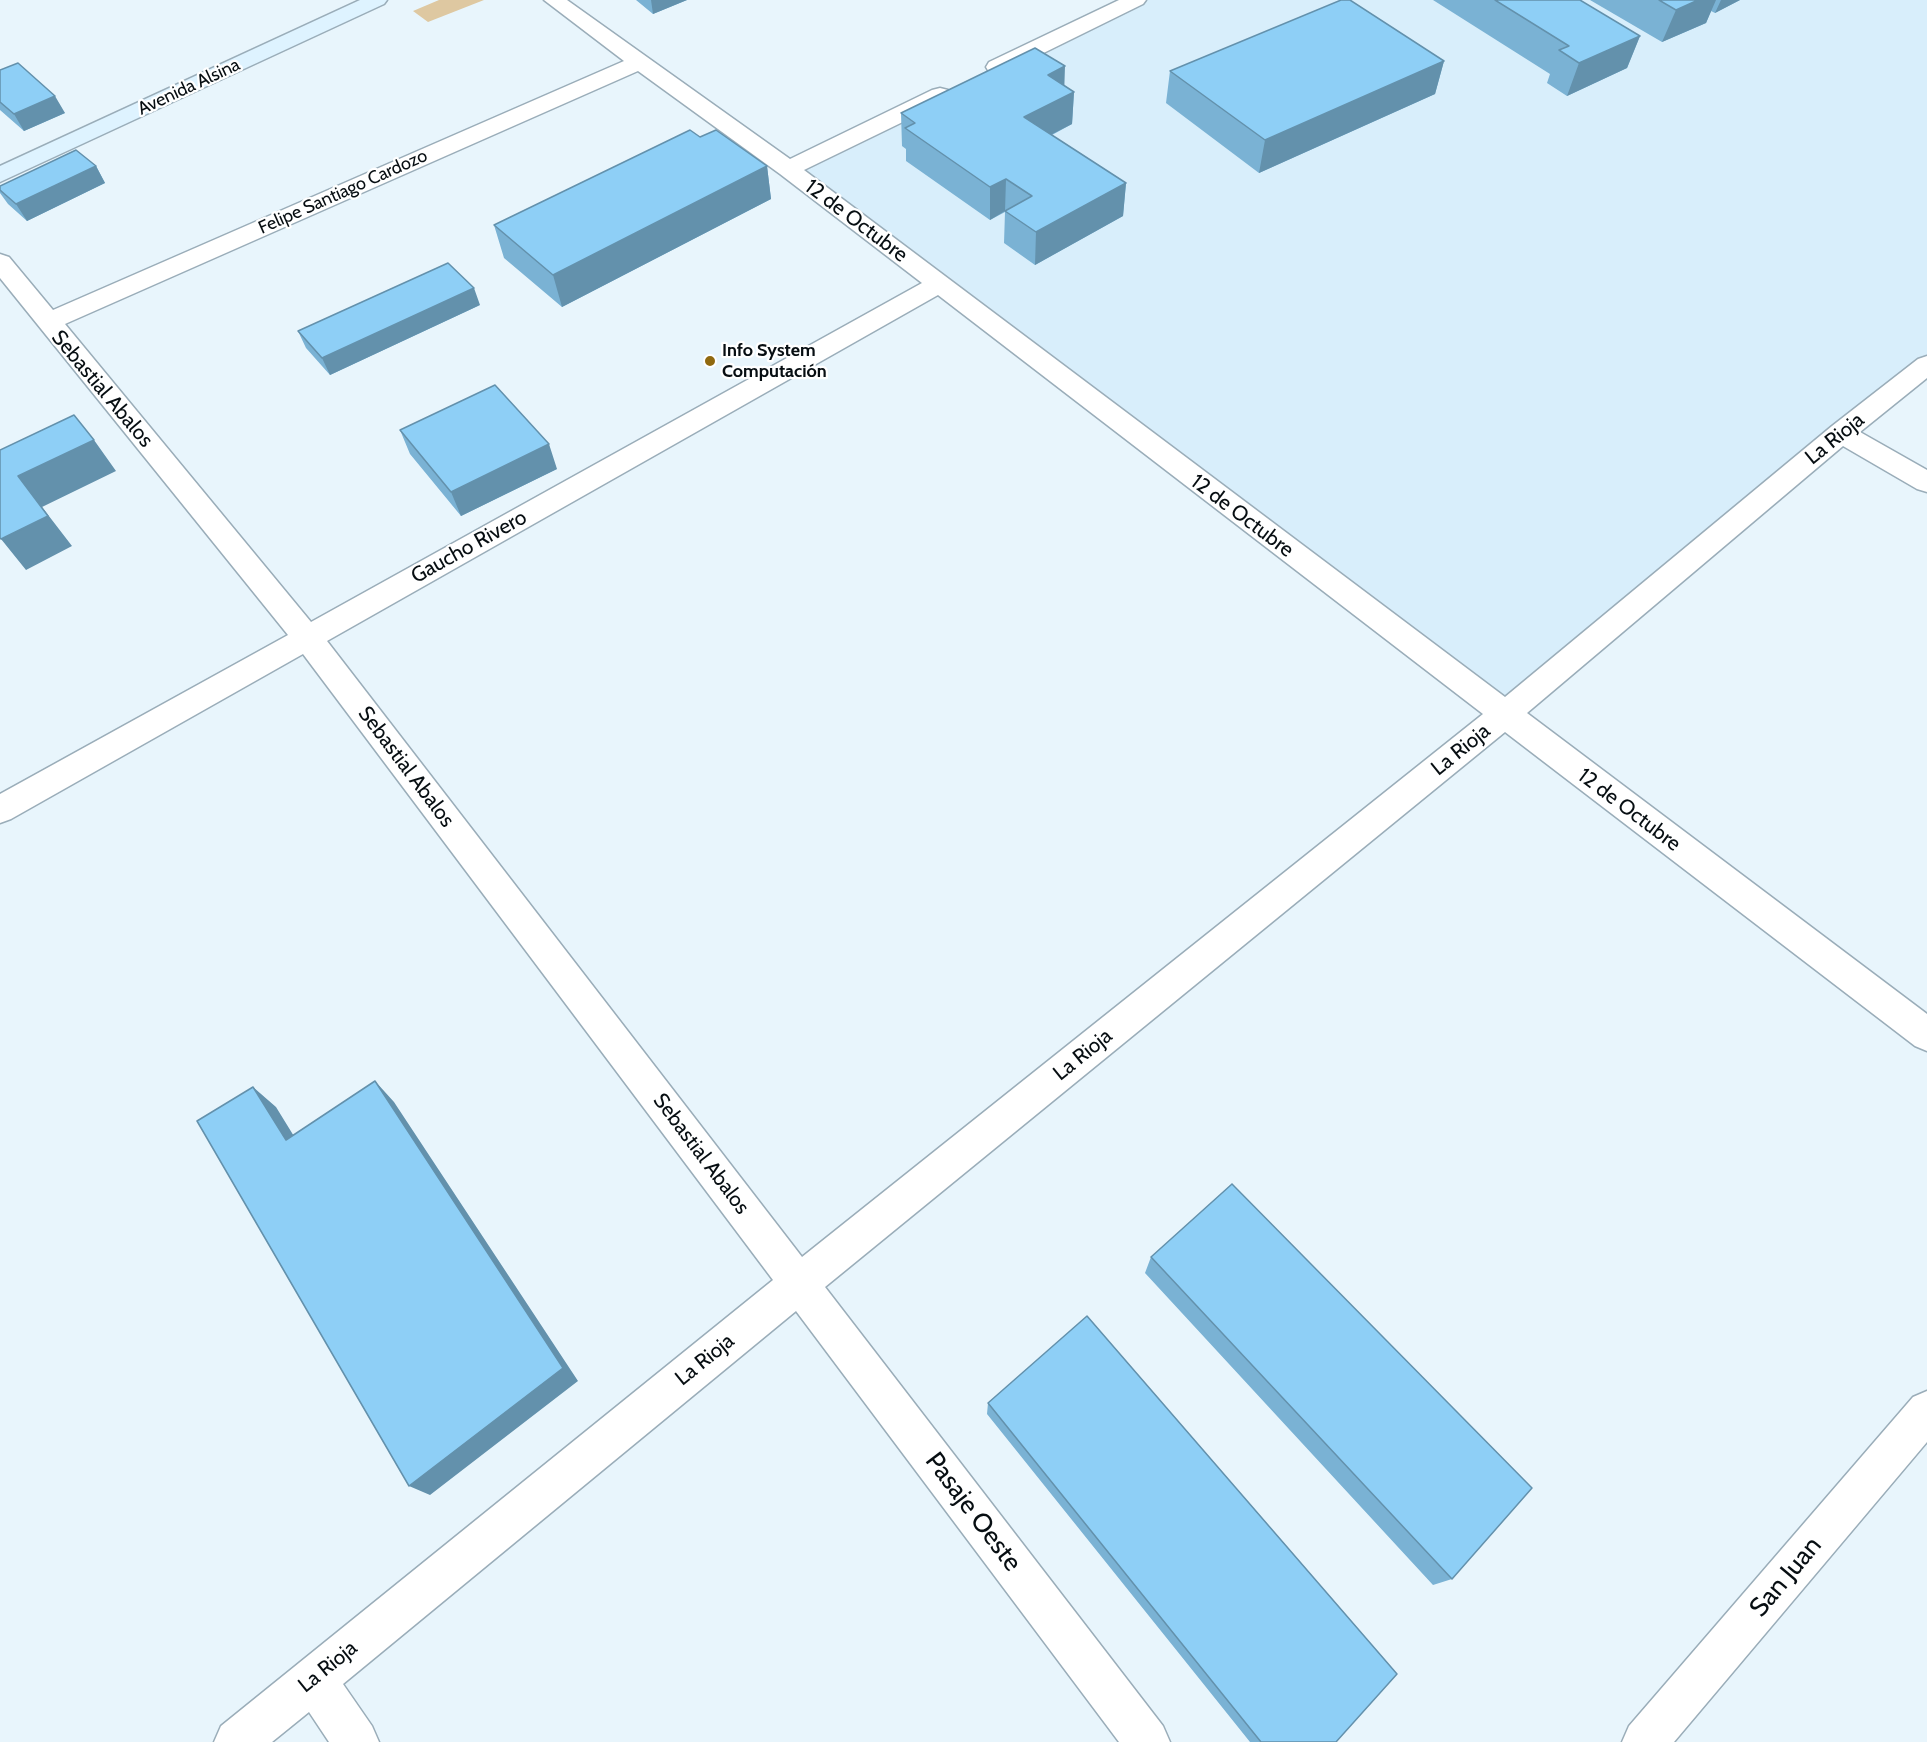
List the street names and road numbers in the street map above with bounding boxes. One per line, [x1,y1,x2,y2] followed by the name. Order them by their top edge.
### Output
[135,54,243,120] street label: Avenida Alsina
[255,145,431,239] street label: Felipe Santiago Cardozo
[800,174,912,268] street label: 12 de Octubre
[46,326,158,452] street label: Sebastial Abalos
[1801,408,1869,470] street label: La Rioja
[1186,469,1298,563] street label: 12 de Octubre
[407,505,531,589] street label: Gaucho Rivero
[352,702,460,832] street label: Sebastial Abalos
[1427,719,1495,781] street label: La Rioja
[1573,763,1685,857] street label: 12 de Octubre
[1049,1024,1117,1086] street label: La Rioja
[647,1089,755,1219] street label: Sebastial Abalos
[671,1329,739,1391] street label: La Rioja
[918,1446,1028,1578] street label: Pasaje Oeste
[1744,1531,1828,1623] street label: San Juan
[294,1636,362,1698] street label: La Rioja

